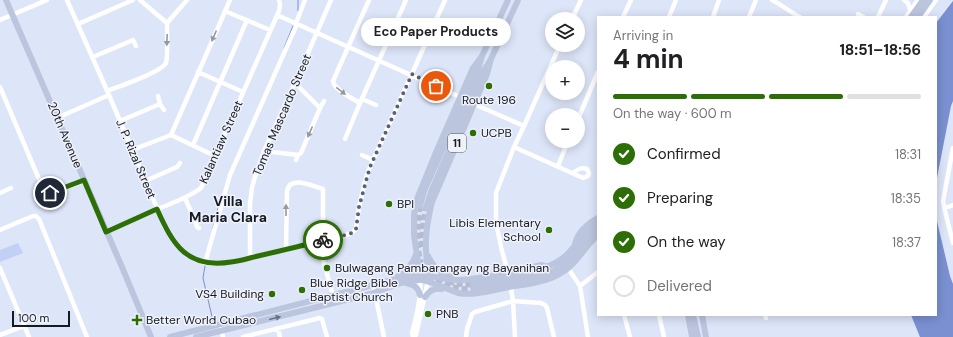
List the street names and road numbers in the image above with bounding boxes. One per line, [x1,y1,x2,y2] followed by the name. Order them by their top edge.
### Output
[249,51,315,179] street label: Tomas Mascardo Street
[195,98,247,186] street label: Kalantiaw Street
[44,99,86,171] street label: 20th Avenue
[112,117,160,201] street label: J. P. Rizal Street
[448,134,466,152] road number: 11

